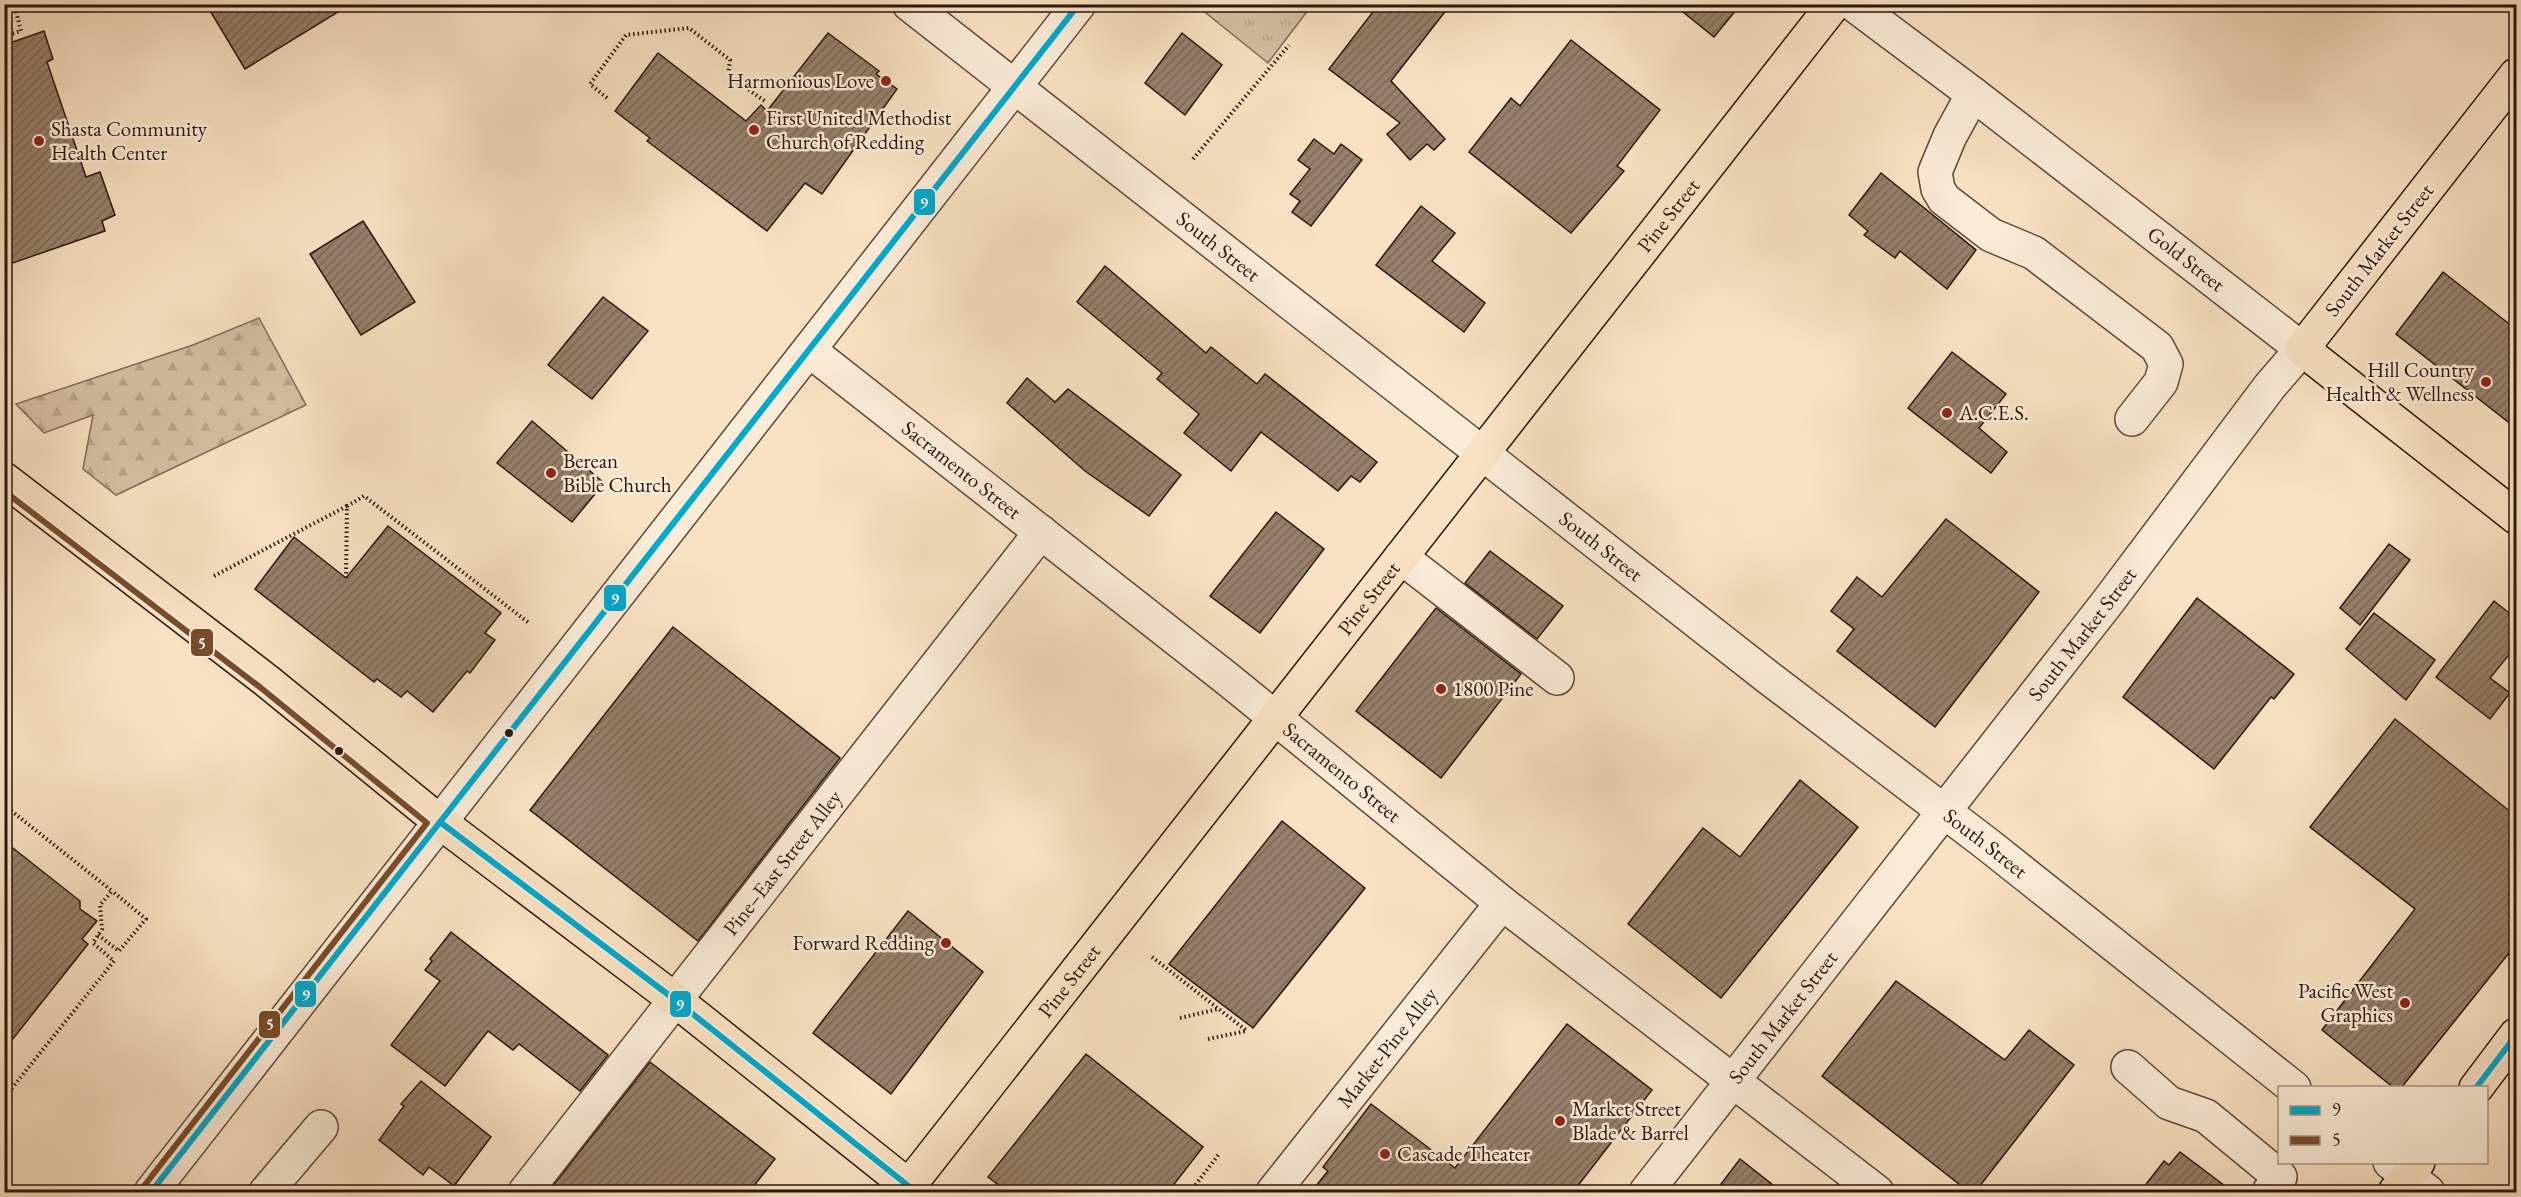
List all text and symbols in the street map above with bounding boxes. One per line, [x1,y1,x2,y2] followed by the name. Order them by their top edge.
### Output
[727,67,874,94] place label: Harmonious Love
[879,74,893,88] marker: Harmonious Love
[766,104,952,155] place label: First United Methodist Church of Redding
[51,115,208,166] place label: Shasta Community Health Center
[747,123,761,137] marker: First United Methodist Church of Redding
[32,134,46,148] marker: Shasta Community Health Center
[1631,173,1705,258] street label: Pine Street
[2318,177,2439,322] street label: South Market Street
[913,188,936,216] line badge: 9
[920,192,929,213] text: 9
[1171,205,1266,287] street label: South Street
[2142,220,2231,298] street label: Gold Street
[2325,356,2475,407] place label: Hill Country Health & Wellness
[2479,375,2493,389] marker: Hill Country Health & Wellness
[1958,399,2029,426] place label: A.C.E.S.
[1940,406,1954,420] marker: A.C.E.S.
[897,414,1027,525] street label: Sacramento Street
[563,447,672,498] place label: Berean Bible Church
[544,466,558,480] marker: Berean Bible Church
[1554,505,1649,587] street label: South Street
[1331,555,1406,640] street label: Pine Street
[2021,562,2142,706] street label: South Market Street
[603,584,627,612] line badge: 9
[611,588,620,609] text: 9
[190,628,214,657] line badge: 5
[198,633,206,654] text: 5
[1453,675,1534,702] place label: 1800 Pine
[1434,682,1448,696] marker: 1800 Pine
[1278,716,1407,828] street label: Sacramento Street
[503,727,515,739] unlabelled marker
[333,745,345,757] unlabelled marker
[717,784,848,941] street label: Pine–East Street Alley
[1938,802,2034,884] street label: South Street
[793,929,935,956] place label: Forward Redding
[939,936,953,950] marker: Forward Redding
[1032,938,1106,1023] street label: Pine Street
[1722,945,1843,1089] street label: South Market Street
[2298,977,2393,1028] place label: Pacific West Graphics
[294,980,317,1008] line badge: 9
[1331,981,1443,1113] street label: Market-Pine Alley
[302,984,311,1005] text: 9
[669,990,692,1018] line badge: 9
[676,994,685,1015] text: 9
[2398,996,2412,1010] marker: Pacific West Graphics
[258,1010,281,1039] line badge: 5
[266,1014,274,1035] text: 5
[2278,1086,2488,1164] legend
[1572,1095,1689,1146] place label: Market Street Blade & Barrel
[2332,1098,2341,1121] text: 9
[1553,1114,1567,1128] marker: Market Street Blade & Barrel
[2332,1128,2341,1151] text: 5
[1397,1140,1530,1167] place label: Cascade Theater
[1378,1147,1392,1161] marker: Cascade Theater

